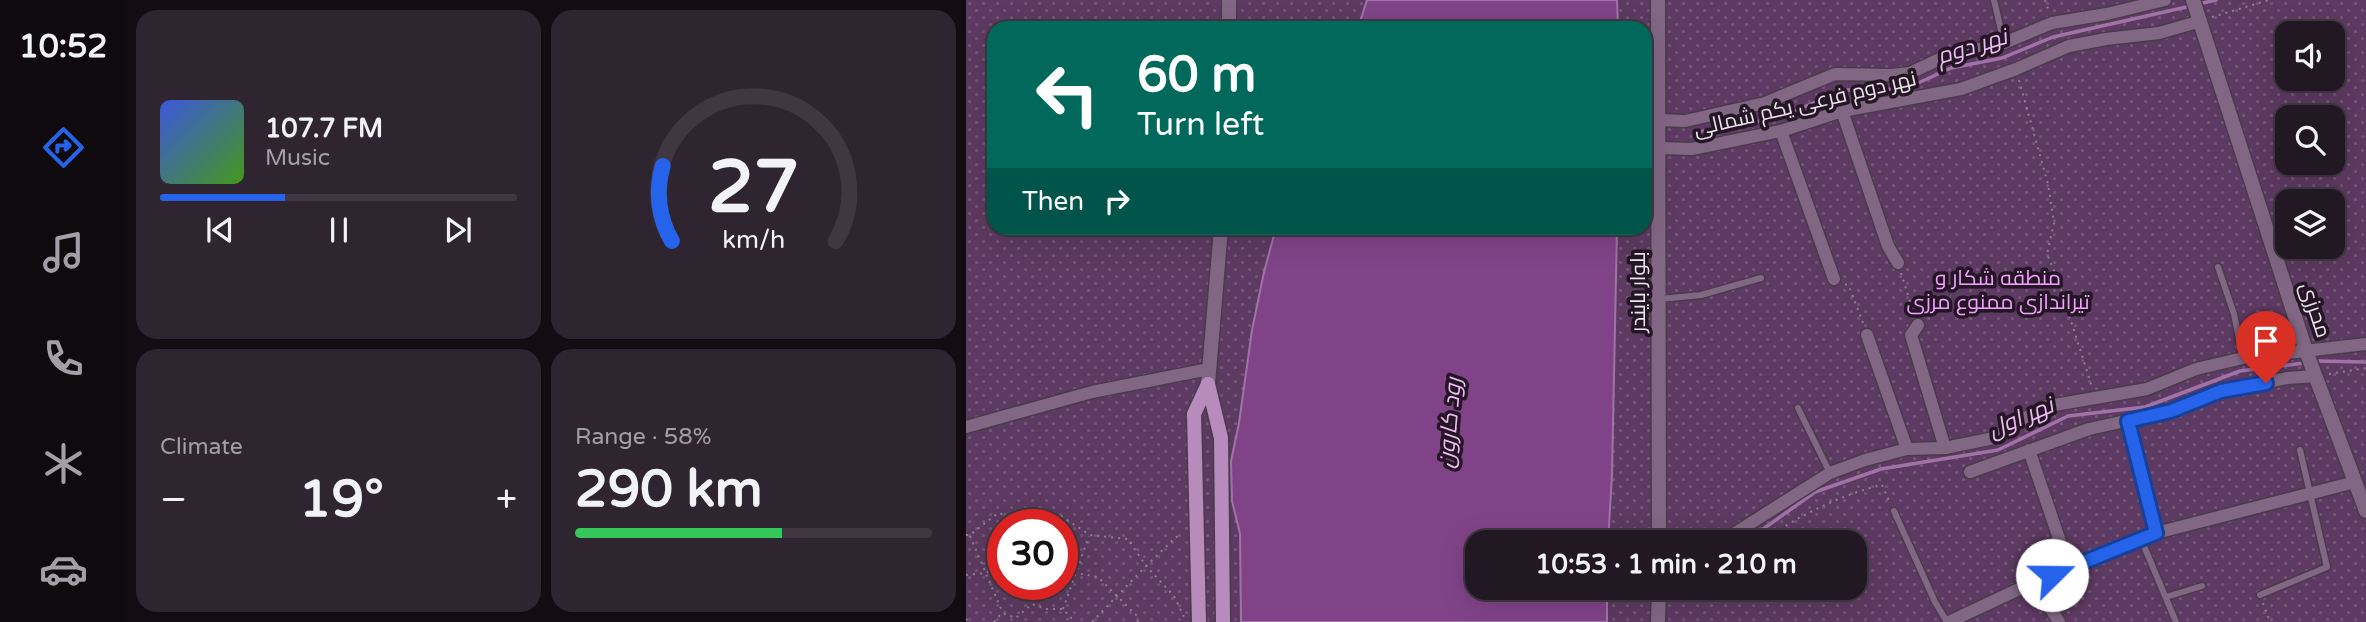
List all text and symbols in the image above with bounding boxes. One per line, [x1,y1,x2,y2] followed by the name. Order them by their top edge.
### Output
[2275,21,2345,259] map controls
[2275,21,2345,91] button: sound
[1932,22,2014,72] water label: نهر دوم
[19,28,107,66] text: 10:52
[1137,46,1256,105] text: 60 m
[1022,49,1113,140] icon: left
[1691,66,1919,143] street label: نهر دوم فرعی یکم شمالی
[2275,105,2345,175] button: search
[1137,106,1264,144] text: Turn left
[265,113,383,144] text: 107.7 FM
[39,123,88,172] icon: directions
[265,144,330,172] text: Music
[708,144,799,232] text: 27
[1098,182,1136,220] icon: right
[1022,186,1084,217] text: Then
[2275,189,2345,259] button: layers
[201,211,239,249] icon: previous
[320,211,358,249] icon: pause
[439,211,477,249] icon: next
[722,225,785,255] text: km/h
[39,228,88,277] icon: music
[1626,251,1651,334] street label: بلوار بایندر
[1906,266,2090,316] park label: منطقه شکار و تیراندازی ممنوع مرزی
[2294,279,2336,341] street label: محرزی
[2236,311,2296,383] pin
[2247,322,2285,360] icon: arrive
[39,334,88,383] icon: phone
[1432,375,1468,469] water label: رود کارون
[1984,391,2061,444] water label: نهر اول
[575,423,711,451] text: Range · 58%
[160,433,243,461] text: Climate
[39,439,88,488] icon: climate
[575,458,763,521] text: 290 km
[299,468,384,531] text: 19°
[160,477,187,523] text: −
[496,477,517,523] text: +
[987,509,1078,600] speed limit sign: 30
[2015,538,2089,612] position arrow
[39,545,88,594] icon: car
[1535,549,1797,580] text: 10:53 · 1 min · 210 m

